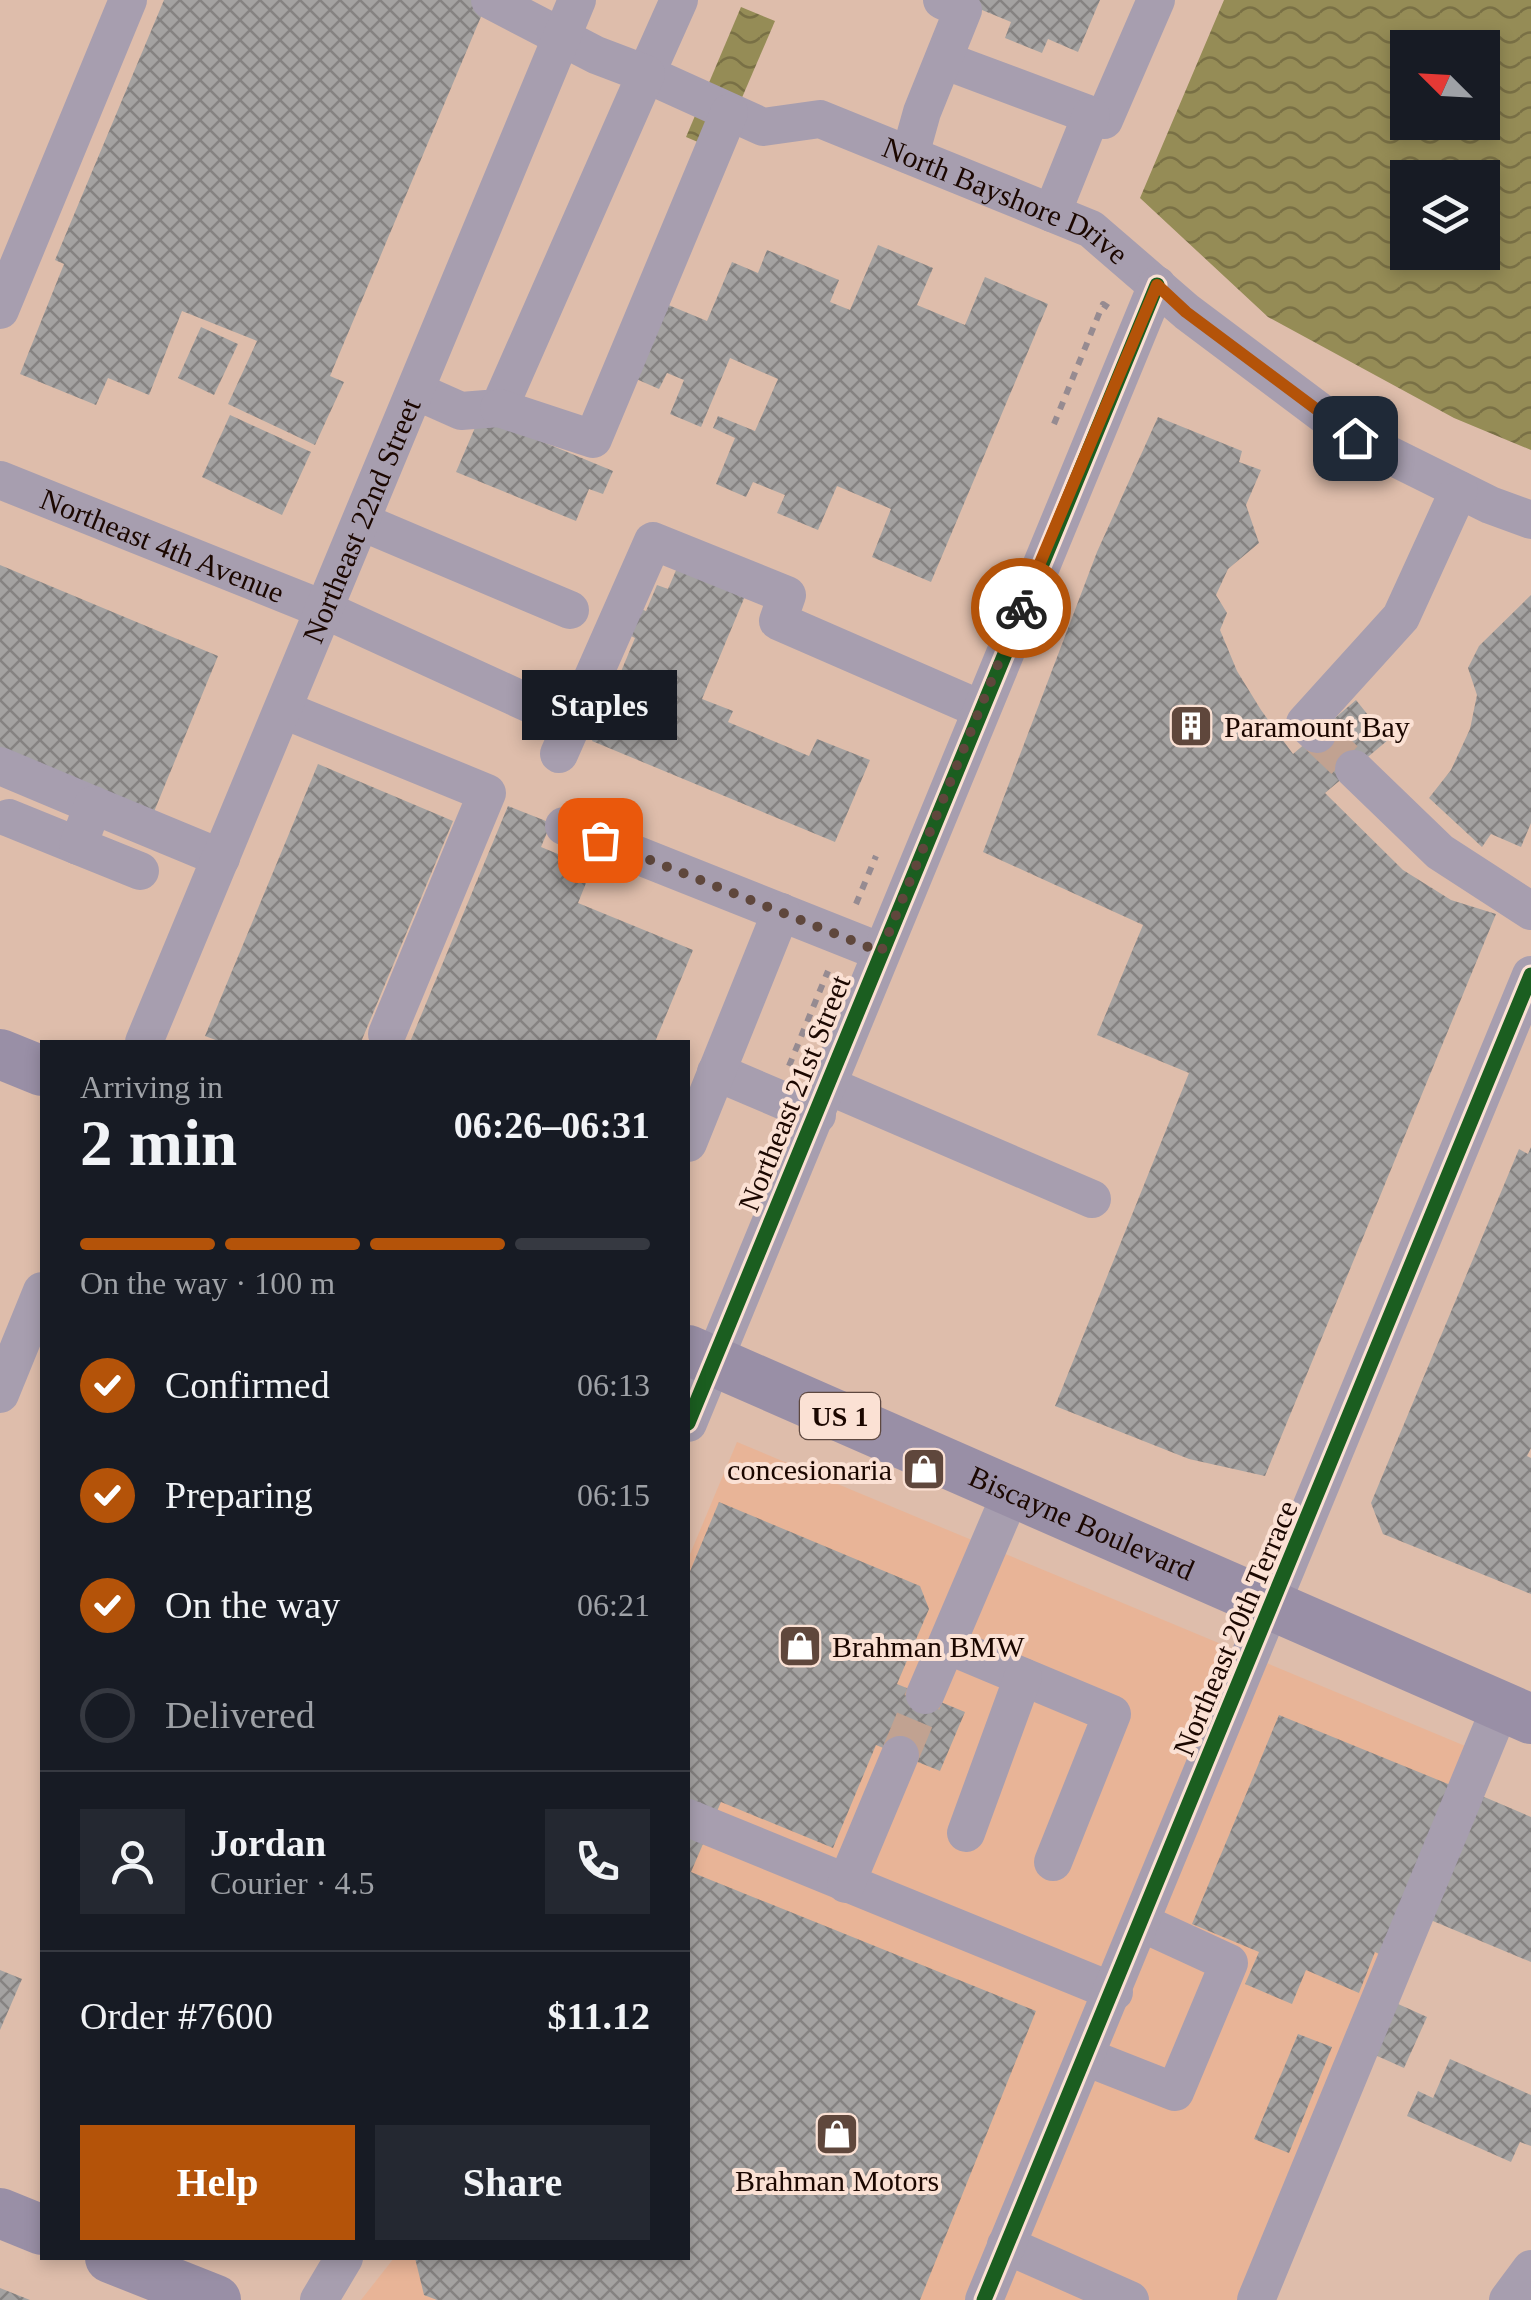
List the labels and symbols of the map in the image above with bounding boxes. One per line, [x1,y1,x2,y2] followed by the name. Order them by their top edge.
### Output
[1390,30,1500,140] north arrow
[878,130,1135,270] street label: North Bayshore Drive
[295,392,427,647] street label: Northeast 22nd Street
[1313,396,1398,481] pin
[36,481,289,609] street label: Northeast 4th Avenue
[971,558,1071,658] courier
[522,670,678,740] callout: Staples
[1168,703,1214,749] building icon: Paramount Bay
[1224,710,1410,743] place label: Paramount Bay
[558,798,643,883] pin
[732,970,857,1216] street label: Northeast 21st Street
[800,1393,880,1439] road number: US 1
[901,1446,947,1492] shop icon: concesionaria
[727,1453,892,1486] place label: concesionaria
[964,1459,1200,1586] street label: Biscayne Boulevard
[1166,1495,1304,1761] street label: Northeast 20th Terrace
[777,1623,823,1669] shop icon: Brahman BMW
[832,1630,1025,1663] place label: Brahman BMW
[814,2111,860,2157] shop icon: Brahman Motors
[735,2164,939,2197] place label: Brahman Motors

